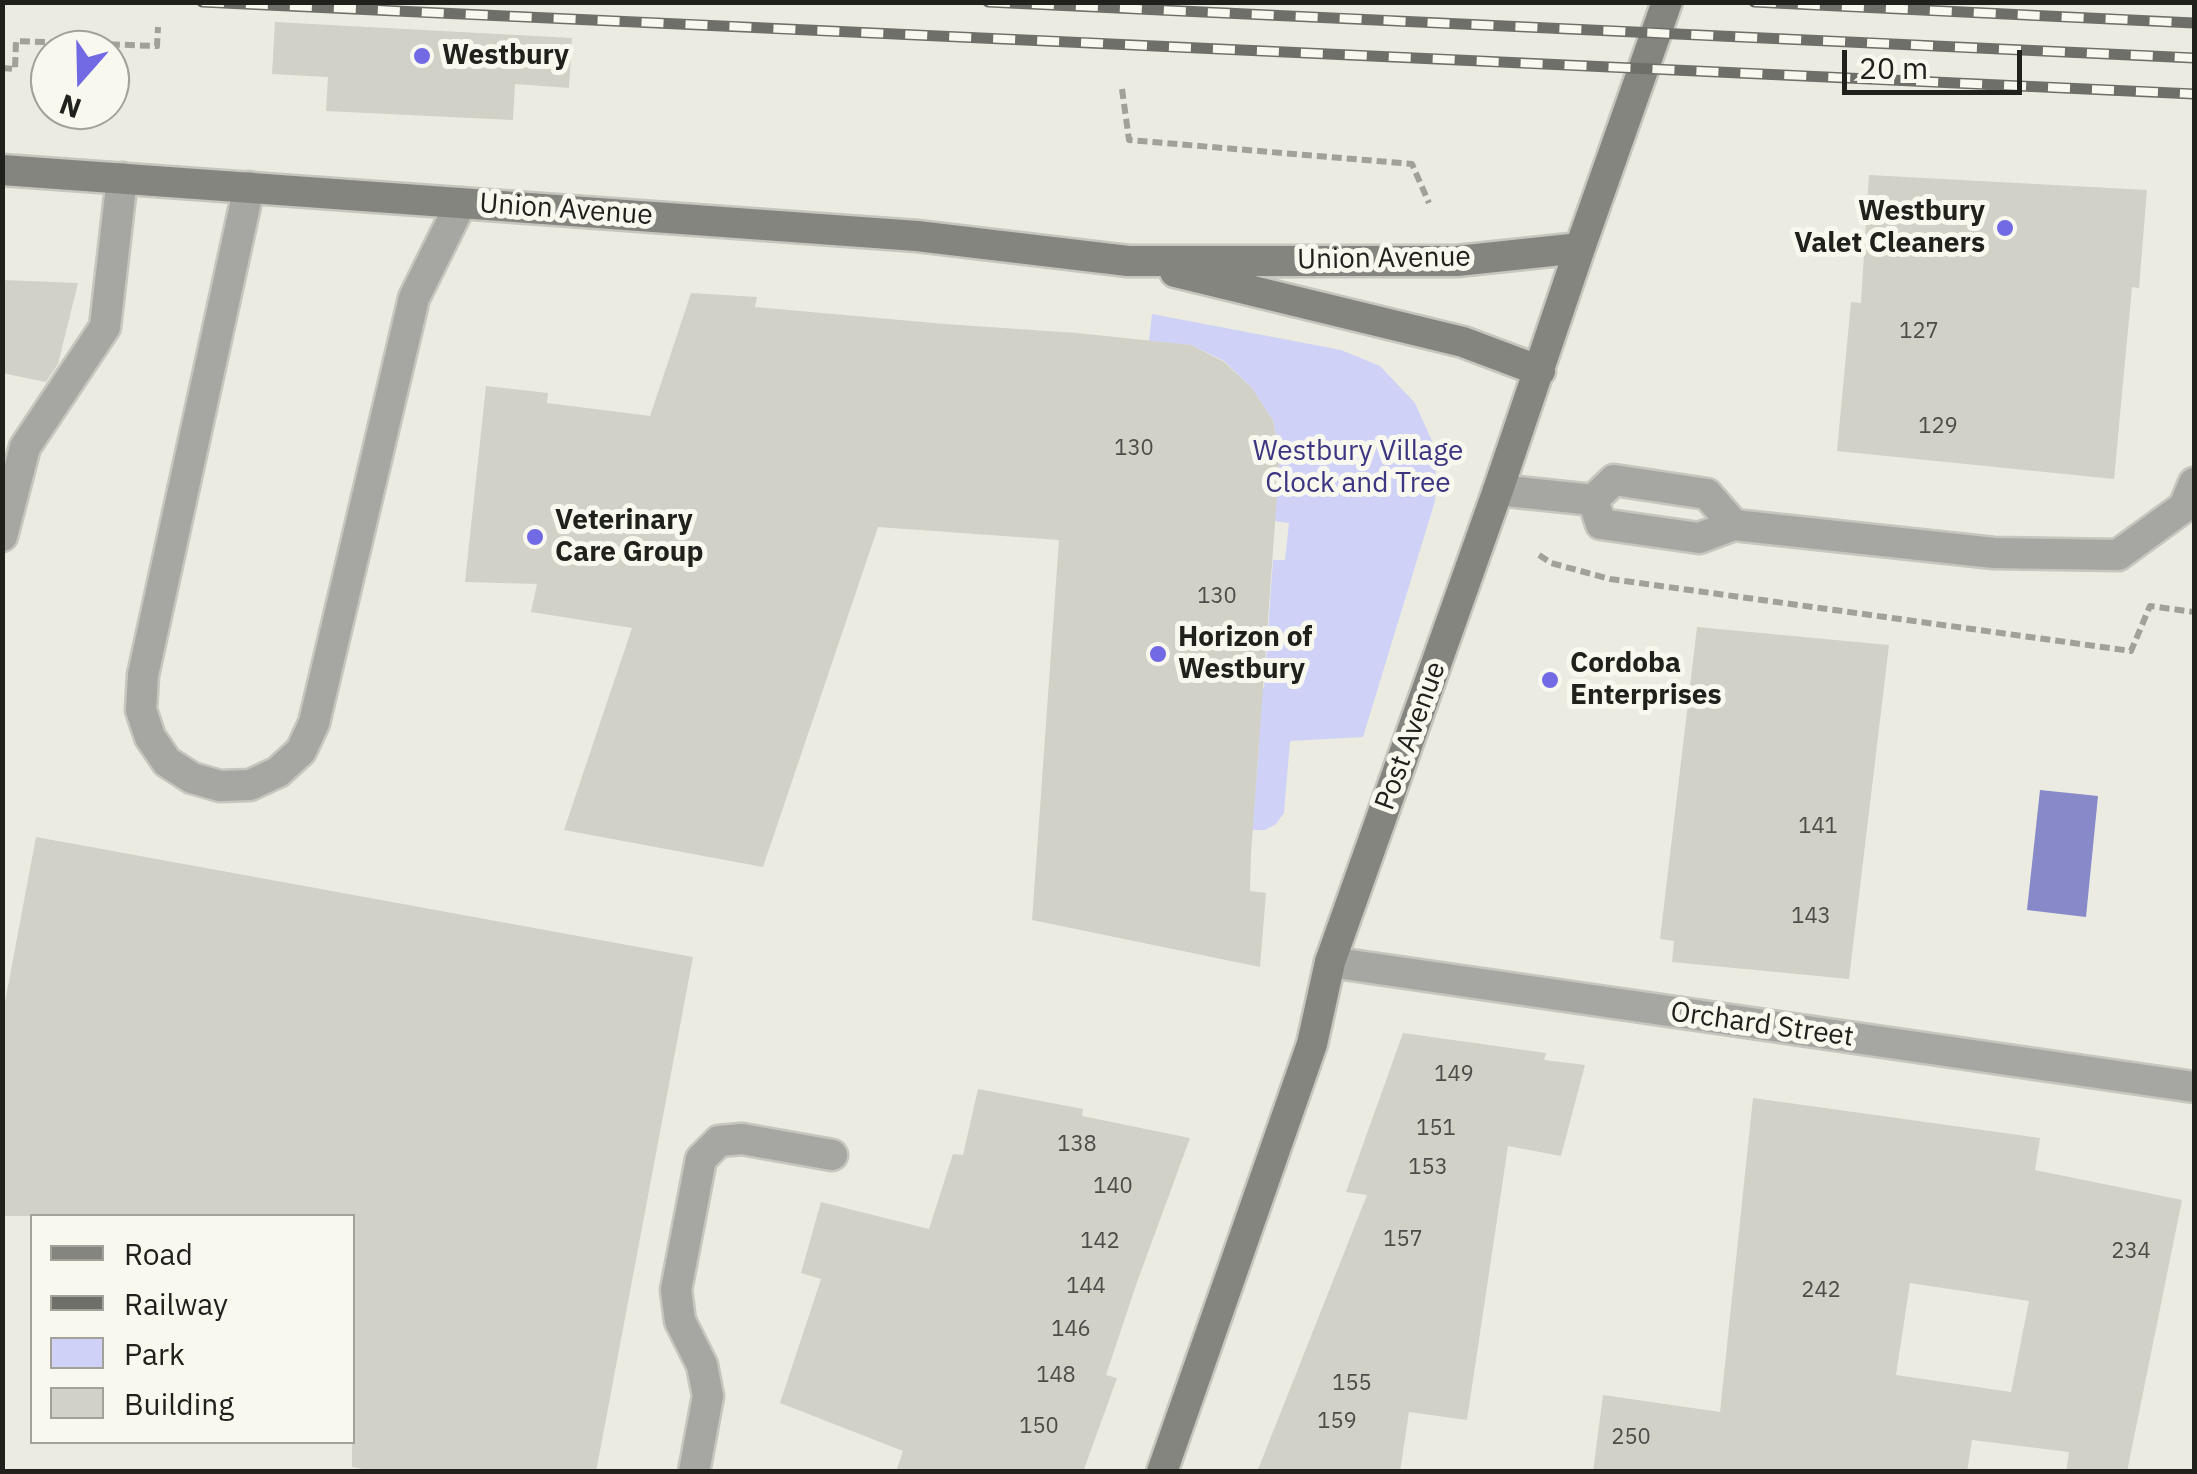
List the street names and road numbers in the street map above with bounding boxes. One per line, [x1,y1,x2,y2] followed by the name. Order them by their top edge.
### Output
[478,187,654,233] street label: Union Avenue
[1297,241,1471,277] street label: Union Avenue
[1369,657,1453,815] street label: Post Avenue
[1668,996,1856,1054] street label: Orchard Street

